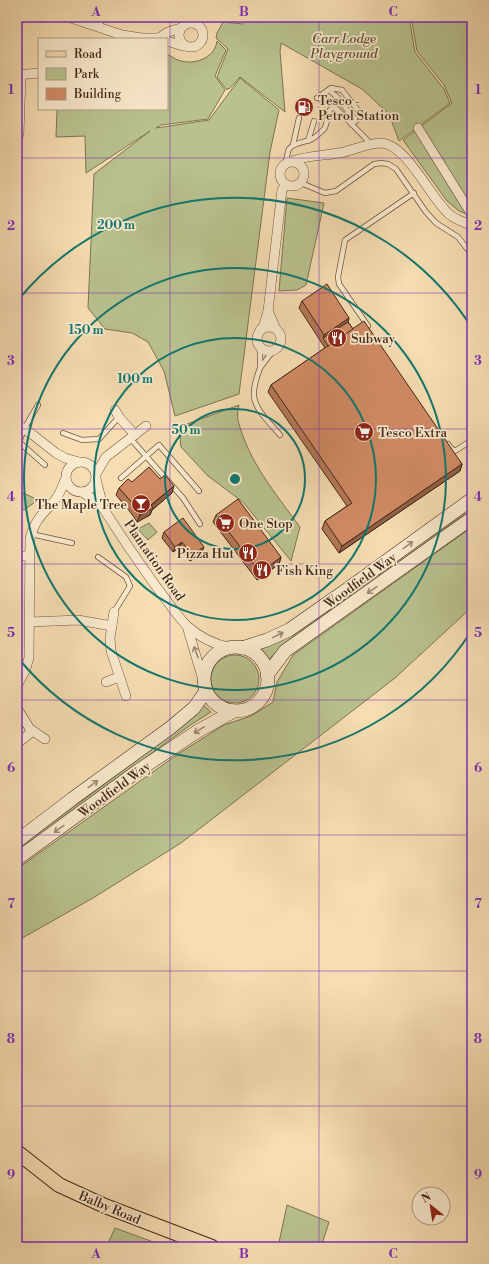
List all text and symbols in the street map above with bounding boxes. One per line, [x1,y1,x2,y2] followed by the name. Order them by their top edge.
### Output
[90,4,101,20] text: A
[239,4,249,20] text: B
[388,4,398,20] text: C
[309,31,378,62] park label: Carr Lodge Playground
[38,38,168,110] legend
[74,47,102,62] text: Road
[74,67,100,82] text: Park
[8,82,15,98] text: 1
[475,82,482,98] text: 1
[73,87,122,102] text: Building
[318,93,400,124] place label: Tesco - Petrol Station
[293,96,315,118] fuel station icon: Tesco - Petrol Station
[7,218,15,234] text: 2
[97,218,135,233] text: 200 m
[474,218,482,234] text: 2
[69,323,103,338] text: 150 m
[326,327,348,349] restaurant icon: Subway
[351,331,396,347] place label: Subway
[7,353,15,369] text: 3
[474,353,482,369] text: 3
[117,372,153,387] text: 100 m
[353,421,375,443] supermarket icon: Tesco Extra
[171,423,201,438] text: 50 m
[378,425,448,441] place label: Tesco Extra
[228,472,242,486] centre of rings
[7,489,16,505] text: 4
[474,489,483,505] text: 4
[130,493,152,515] bar icon: The Maple Tree
[35,497,127,513] place label: The Maple Tree
[214,512,236,534] supermarket icon: One Stop
[239,516,293,532] place label: One Stop
[120,517,188,605] street label: Plantation Road
[402,541,413,549] one-way arrow
[237,542,259,564] restaurant icon: Pizza Hut
[177,546,234,562] place label: Pizza Hut
[321,549,400,613] street label: Woodfield Way
[251,559,273,581] restaurant icon: Fish King
[276,563,333,579] place label: Fish King
[367,586,378,594] one-way arrow
[7,625,15,641] text: 5
[474,625,482,641] text: 5
[272,631,284,638] one-way arrow
[191,647,199,659] one-way arrow
[194,726,205,734] one-way arrow
[75,758,154,822] street label: Woodfield Way
[7,760,15,776] text: 6
[474,760,482,776] text: 6
[87,780,98,788] one-way arrow
[53,825,64,833] one-way arrow
[7,896,15,912] text: 7
[474,896,482,912] text: 7
[7,1031,15,1047] text: 8
[474,1031,482,1047] text: 8
[7,1167,15,1183] text: 9
[474,1167,482,1183] text: 9
[411,1186,451,1226] north arrow
[75,1187,144,1228] street label: Balby Road
[419,1190,434,1206] text: N
[90,1246,101,1262] text: A
[239,1246,249,1262] text: B
[388,1246,398,1262] text: C

